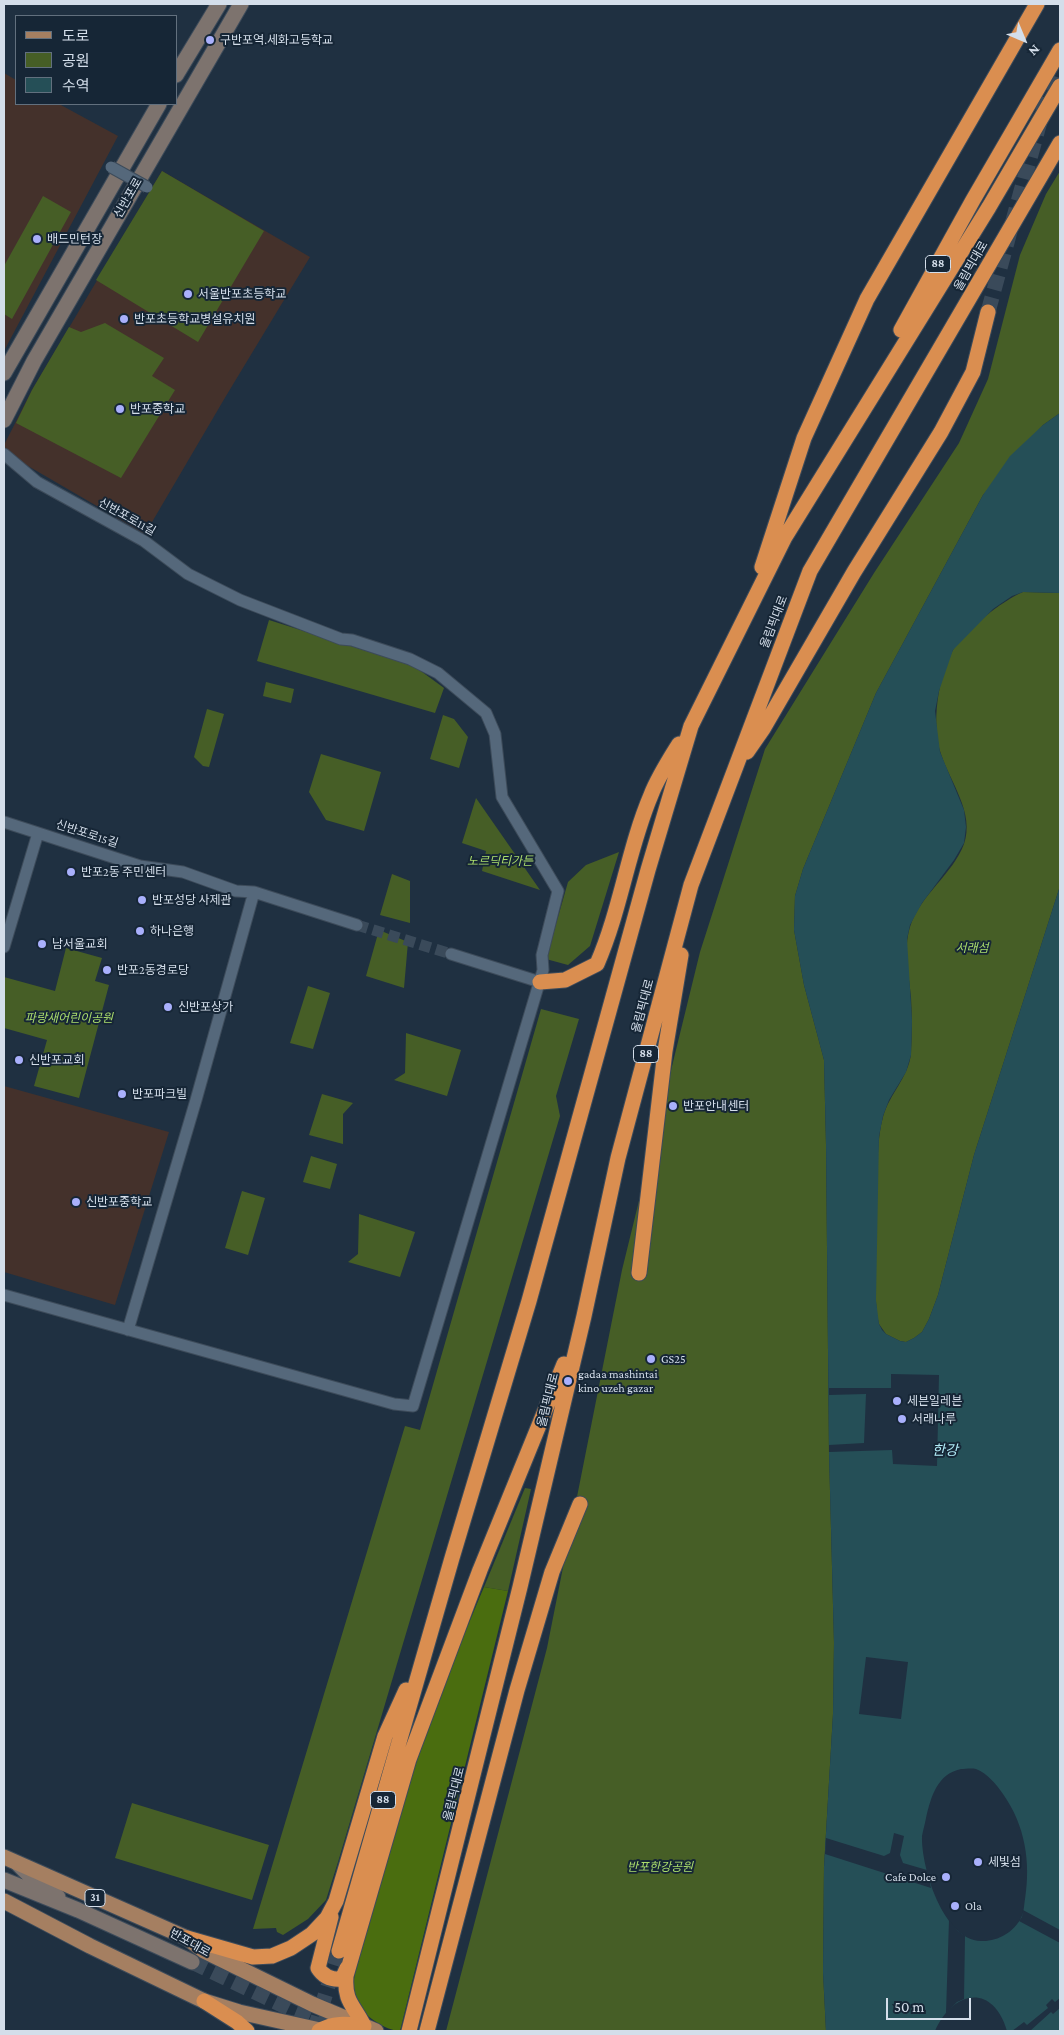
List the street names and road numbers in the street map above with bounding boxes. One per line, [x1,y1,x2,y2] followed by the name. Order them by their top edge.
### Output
[111,175,145,221] street label: 신반포로
[951,238,991,294] street label: 올림픽대로
[926,255,950,272] road number: 88
[96,495,158,539] street label: 신반포로11길
[757,594,791,650] street label: 올림픽대로
[54,817,120,851] street label: 신반포로15길
[629,977,657,1035] street label: 올림픽대로
[634,1046,658,1062] road number: 88
[534,1371,562,1429] street label: 올림픽대로
[440,1765,468,1823] street label: 올림픽대로
[370,1792,396,1808] road number: 88
[85,1890,105,1906] road number: 31
[167,1926,213,1960] street label: 반포대로

